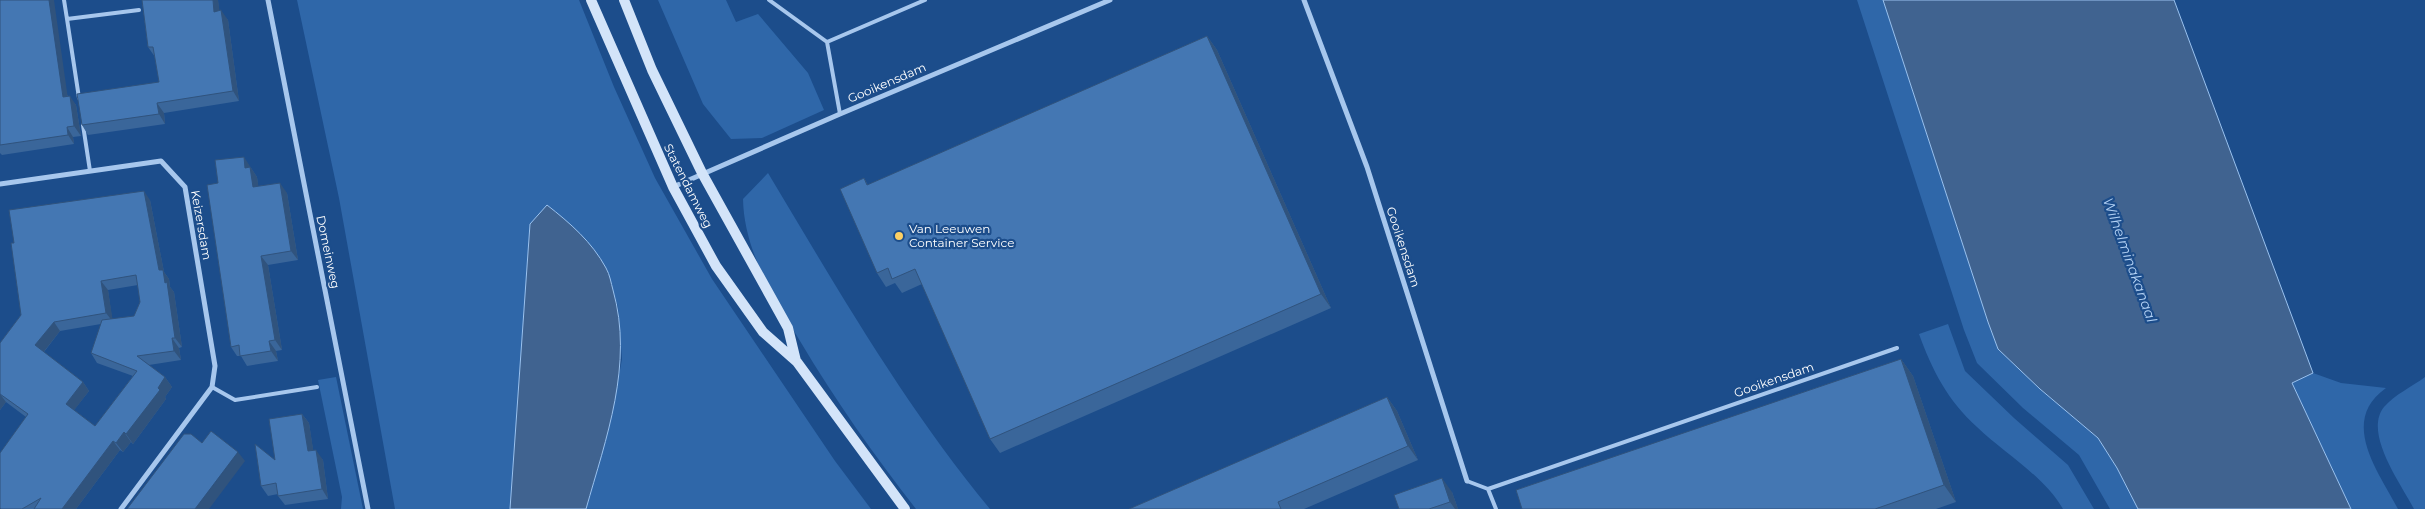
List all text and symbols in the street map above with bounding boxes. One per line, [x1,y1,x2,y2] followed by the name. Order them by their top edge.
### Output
[845,59,928,106] street label: Gooikensdam
[661,141,716,231] street label: Statendamweg
[188,189,215,261] street label: Keizersdam
[2099,195,2161,325] water label: Wilhelminakanaal
[1383,205,1424,289] street label: Gooikensdam
[313,214,344,290] street label: Domeinweg
[909,221,1014,250] place label: Van Leeuwen Container Service
[893,230,905,242] marker: Van Leeuwen Container Service
[1732,359,1816,400] street label: Gooikensdam

